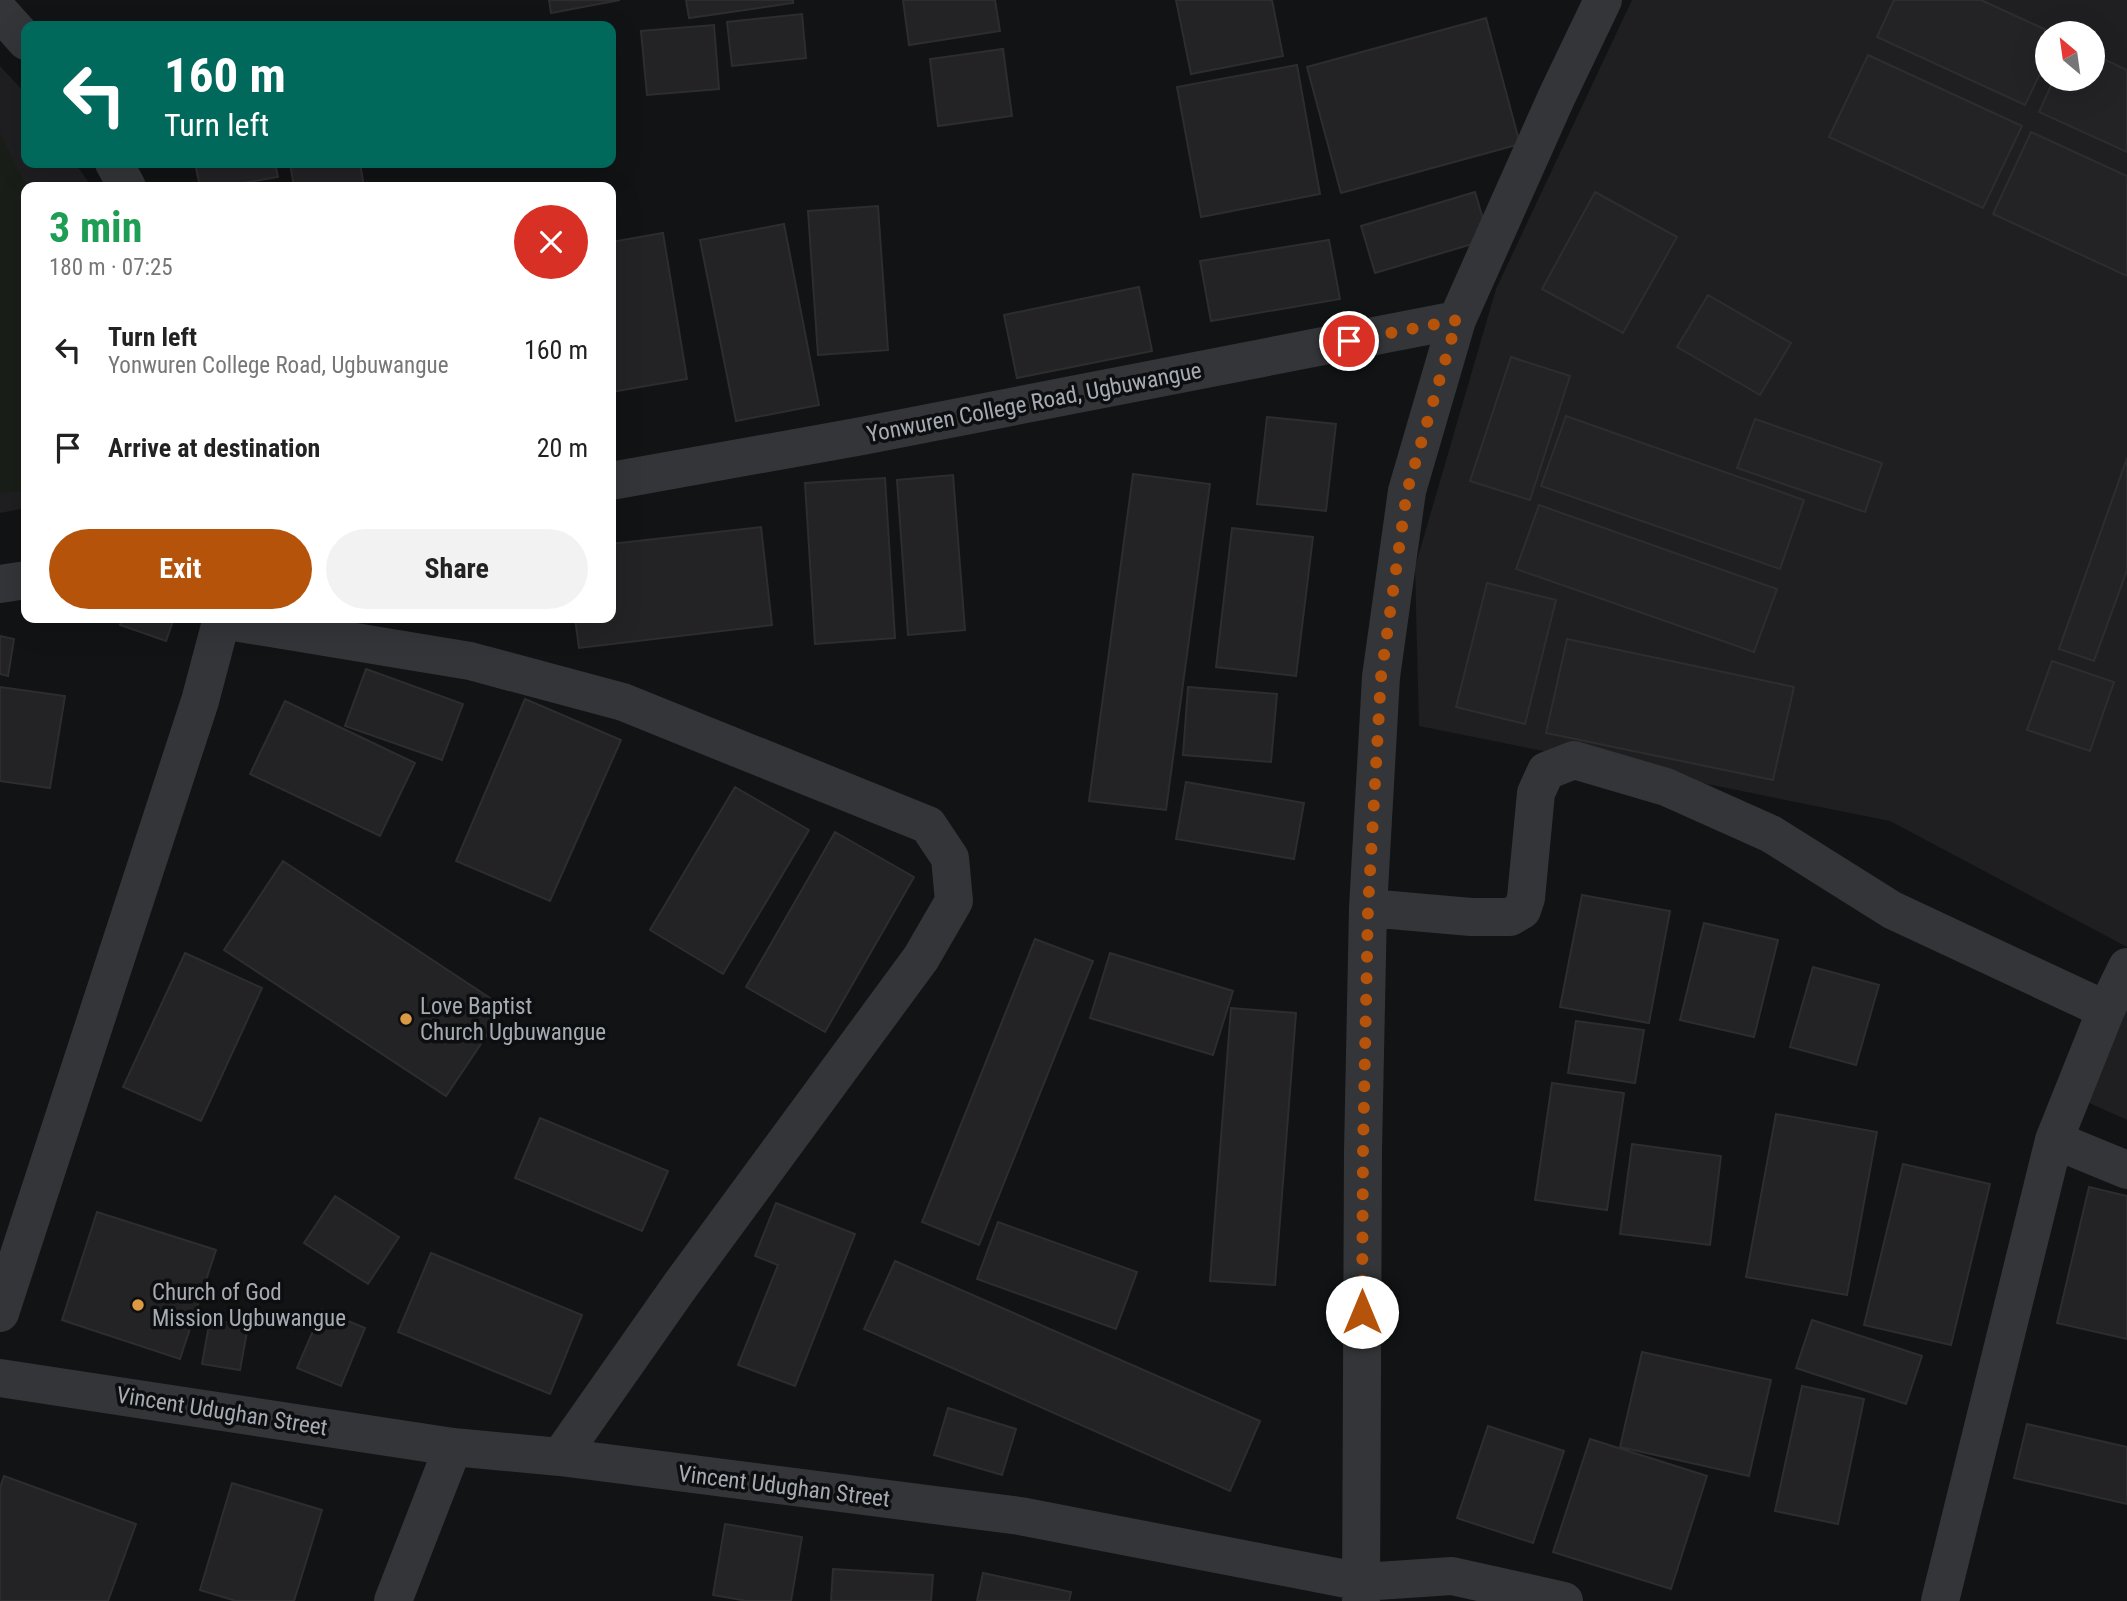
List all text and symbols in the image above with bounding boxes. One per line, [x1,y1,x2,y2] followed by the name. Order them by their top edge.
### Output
[2035,21,2105,91] north arrow
[2035,21,2105,91] map controls
[164,47,286,104] text: 160 m
[49,49,140,140] icon: left
[164,106,269,144] text: Turn left
[49,203,142,252] text: 3 min
[514,205,588,279] button: close
[49,254,173,281] text: 180 m · 07:25
[1319,311,1379,371] pin
[108,322,197,352] text: Turn left
[1330,322,1368,360] icon: arrive
[49,331,87,369] icon: left
[524,335,588,365] text: 160 m
[108,352,448,379] text: Yonwuren College Road, Ugbuwangue
[864,357,1204,448] street label: Yonwuren College Road, Ugbuwangue
[49,429,87,467] icon: arrive
[108,433,320,463] text: Arrive at destination
[537,433,588,463] text: 20 m
[49,529,312,609] button: Exit
[326,529,588,609] button: Share
[420,993,606,1046] place label: Love Baptist Church Ugbuwangue
[398,1011,414,1027] marker: Love Baptist Church Ugbuwangue
[1325,1275,1399,1349] position arrow
[152,1279,346,1332] place label: Church of God Mission Ugbuwangue
[130,1297,146,1313] marker: Church of God Mission Ugbuwangue
[115,1381,329,1442] street label: Vincent Udughan Street
[677,1460,891,1513] street label: Vincent Udughan Street

